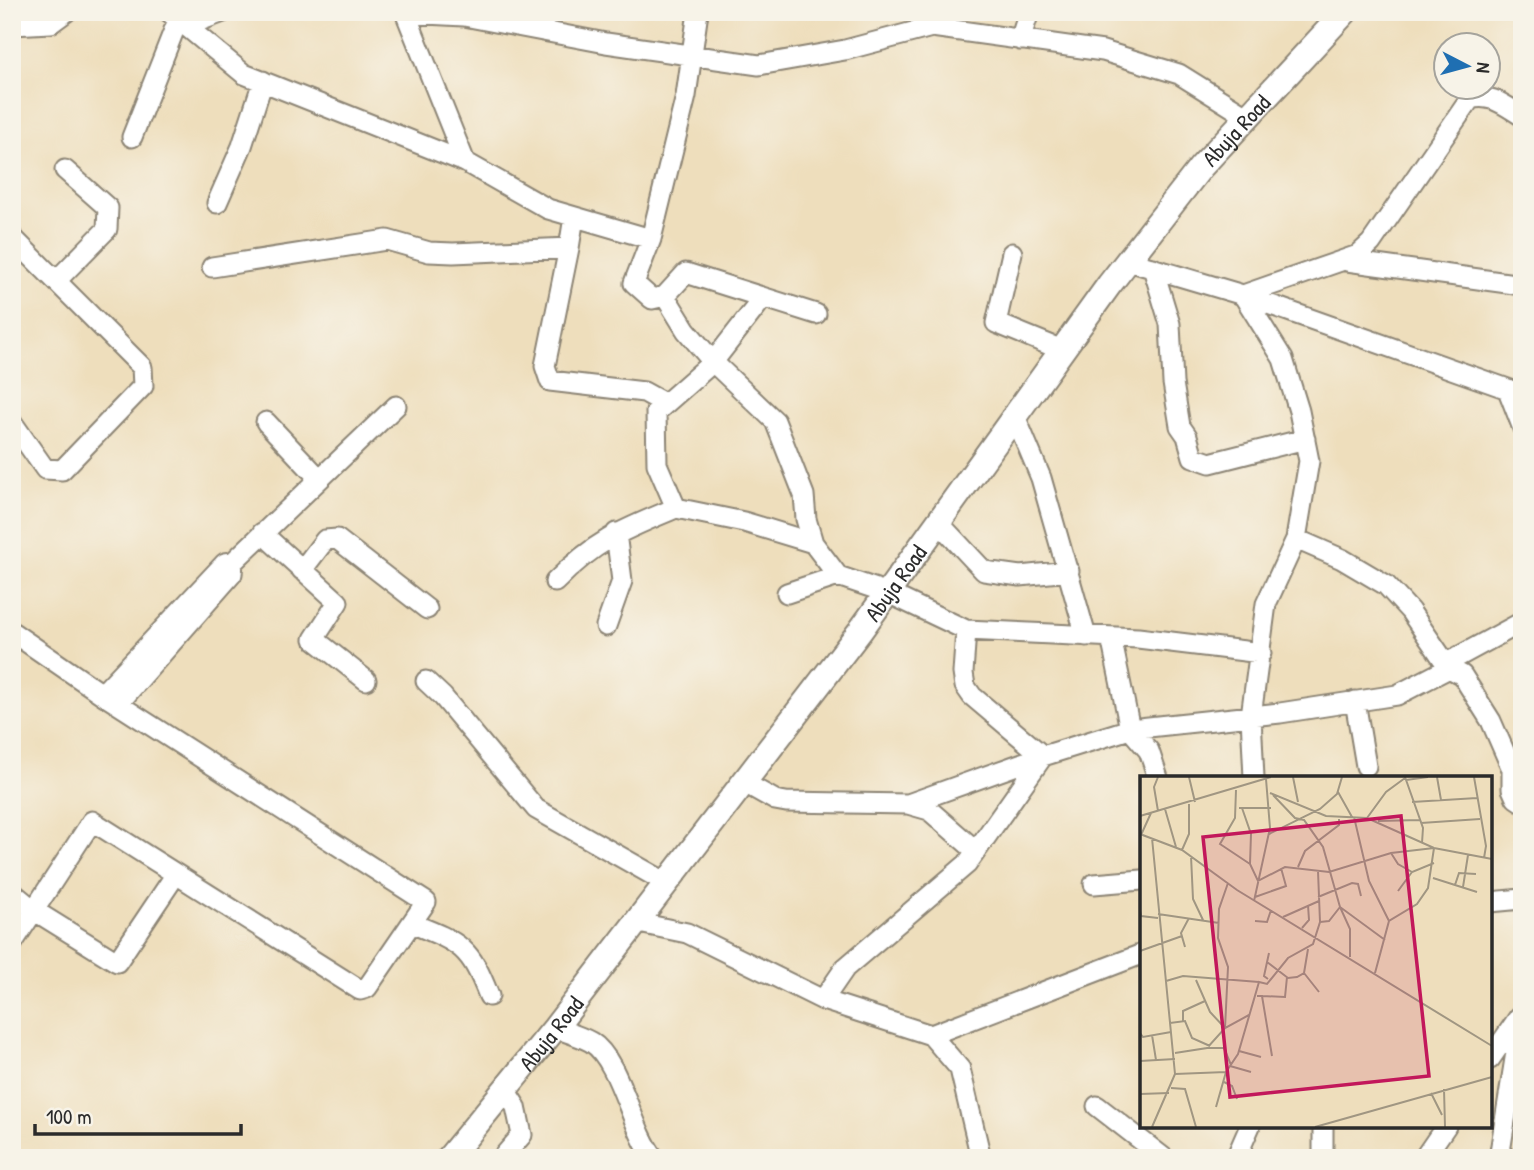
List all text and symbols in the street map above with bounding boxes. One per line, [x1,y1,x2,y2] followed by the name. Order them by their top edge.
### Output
[1432,32,1502,102] north arrow
[1470,61,1497,74] text: N
[1194,87,1277,172] street label: Abuja Road
[857,538,933,627] street label: Abuja Road
[1140,776,1492,1128] inset map
[511,989,590,1077] street label: Abuja Road
[35,1093,242,1137] scale bar
[46,1102,92,1131] text: 100 m

